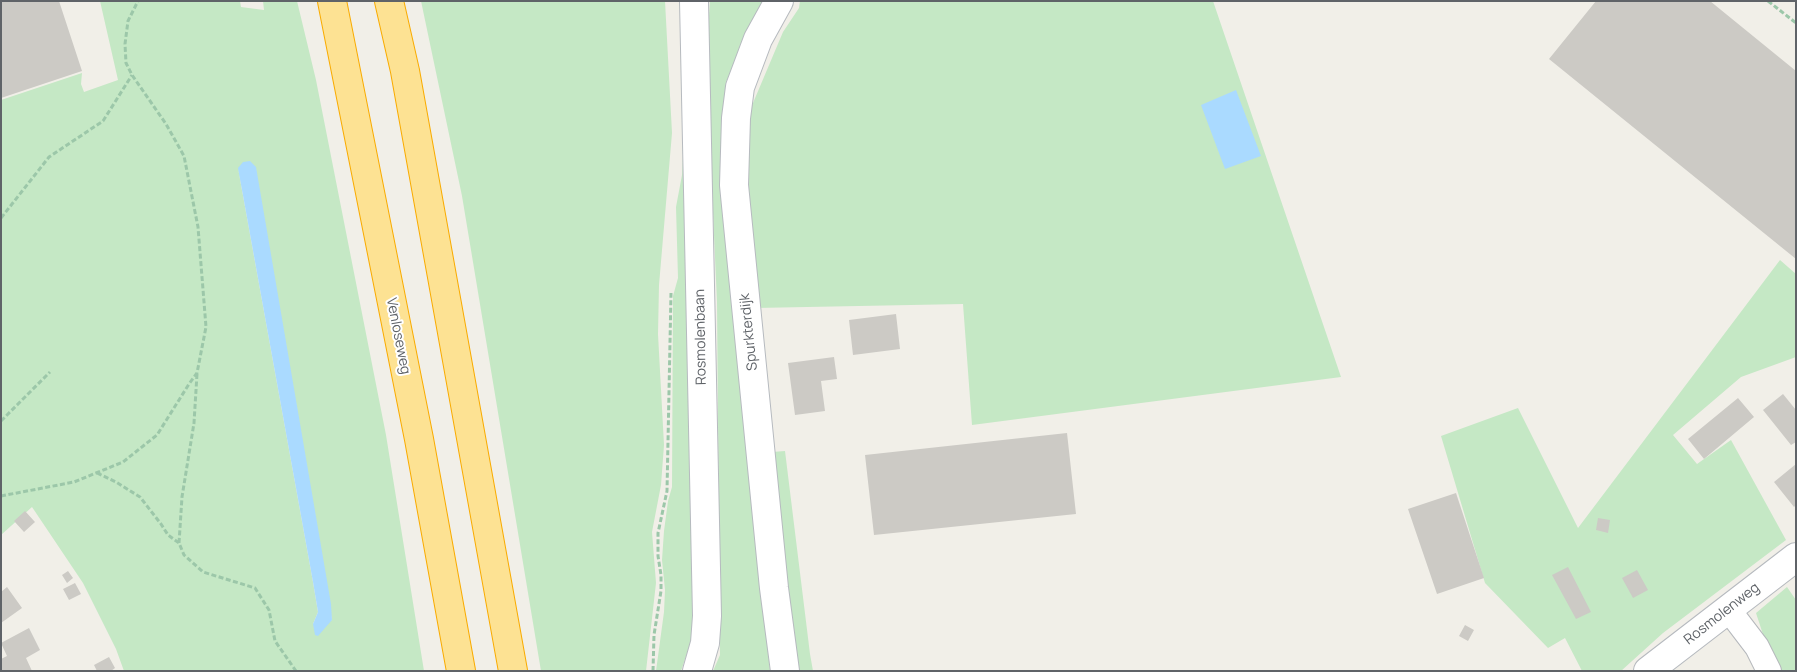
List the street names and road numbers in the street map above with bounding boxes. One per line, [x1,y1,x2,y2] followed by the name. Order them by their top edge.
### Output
[692,289,710,385] street label: Rosmolenbaan
[737,293,761,371] street label: Spurkterdijk
[382,296,414,376] street label: Venloseweg
[1681,579,1763,649] street label: Rosmolenweg

